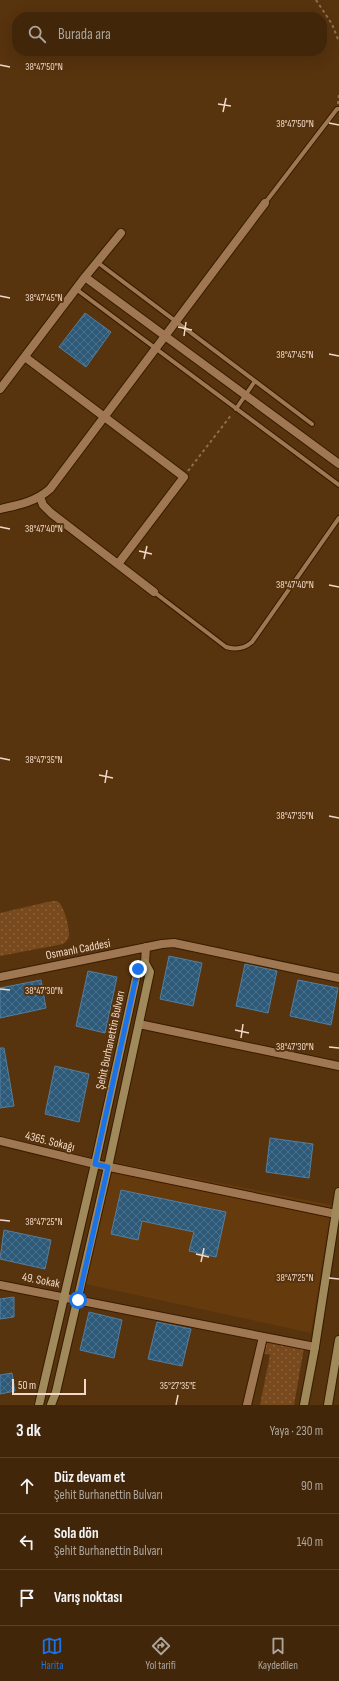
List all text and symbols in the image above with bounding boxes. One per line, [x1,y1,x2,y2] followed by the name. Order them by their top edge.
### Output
[12,12,327,56] search box
[26,23,48,45] icon: search
[58,25,111,44] text: Burada ara
[25,61,63,73] text: 38°47'50"N
[276,118,314,130] text: 38°47'50"N
[25,292,63,304] text: 38°47'45"N
[276,349,314,361] text: 38°47'45"N
[25,523,63,535] text: 38°47'40"N
[276,579,314,591] text: 38°47'40"N
[25,754,63,766] text: 38°47'35"N
[276,810,314,822] text: 38°47'35"N
[44,936,112,963] street label: Osmanlı Caddesi
[129,960,147,978] route end
[25,985,63,997] text: 38°47'30"N
[93,989,128,1091] street label: Şehit Burhanettin Bulvarı
[276,1041,314,1053] text: 38°47'30"N
[23,1128,76,1155] street label: 4365. Sokağı
[25,1216,63,1228] text: 38°47'25"N
[21,1269,61,1292] street label: 49. Sokak
[276,1272,314,1284] text: 38°47'25"N
[69,1291,87,1309] route start
[12,1377,86,1396] scale bar
[18,1379,36,1392] text: 50 m
[160,1380,196,1392] text: 35°27'35"E
[16,1421,41,1441] text: 3 dk
[270,1423,323,1439] text: Yaya · 230 m
[54,1468,125,1487] text: Düz devam et
[16,1475,38,1497] icon: ahead
[301,1478,323,1494] text: 90 m
[54,1487,163,1503] text: Şehit Burhanettin Bulvarı
[54,1524,99,1543] text: Sola dön
[16,1531,38,1553] icon: left
[297,1534,323,1550] text: 140 m
[54,1543,163,1559] text: Şehit Burhanettin Bulvarı
[16,1587,38,1609] icon: arrive
[54,1588,122,1607] text: Varış noktası
[41,1635,64,1672] tab: Harita
[146,1635,176,1672] tab: Yol tarifi
[258,1635,298,1672] tab: Kaydedilen

